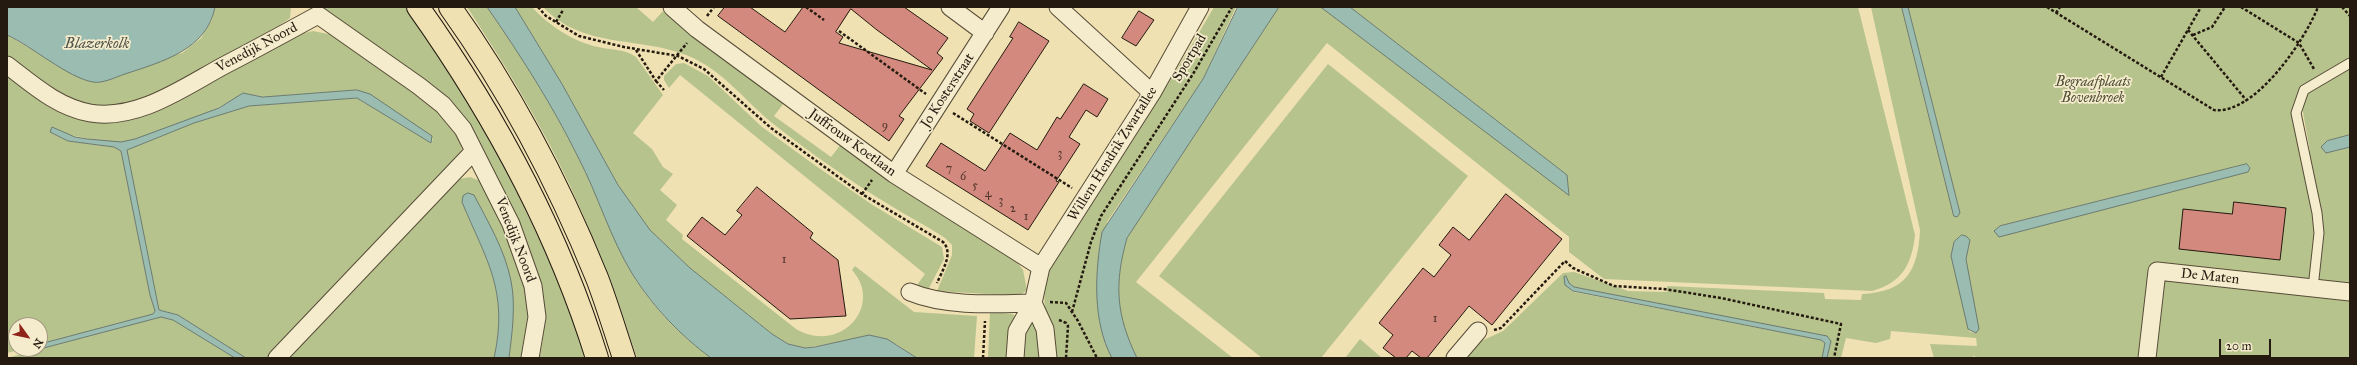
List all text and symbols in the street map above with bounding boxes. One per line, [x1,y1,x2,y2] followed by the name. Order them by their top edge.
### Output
[213,19,301,77] street label: Venedijk Noord
[1169,31,1211,85] street label: Sportpad
[65,35,129,53] water label: Blazerkolk
[918,50,978,132] street label: Jo Kosterstraat
[2055,75,2131,108] park label: Begraafplaats Bovenbroek
[1065,84,1161,224] street label: Willem Hendrik Zwartallee
[805,106,899,180] street label: Juffrouw Koetlaan
[882,119,888,133] house number: 9
[1058,147,1062,161] house number: 3
[946,162,952,176] house number: 7
[960,170,966,184] house number: 6
[972,179,978,193] house number: 5
[985,187,991,201] house number: 4
[999,194,1003,208] house number: 3
[491,195,539,285] street label: Venedijk Noord
[1010,202,1016,216] house number: 2
[1024,210,1028,224] house number: 1
[782,253,786,267] house number: 1
[2180,266,2240,288] street label: De Maten
[1433,312,1437,326] house number: 1
[8,317,48,357] north arrow
[2221,331,2273,357] scale bar
[30,336,46,351] text: N
[2226,339,2252,353] text: 20 m

